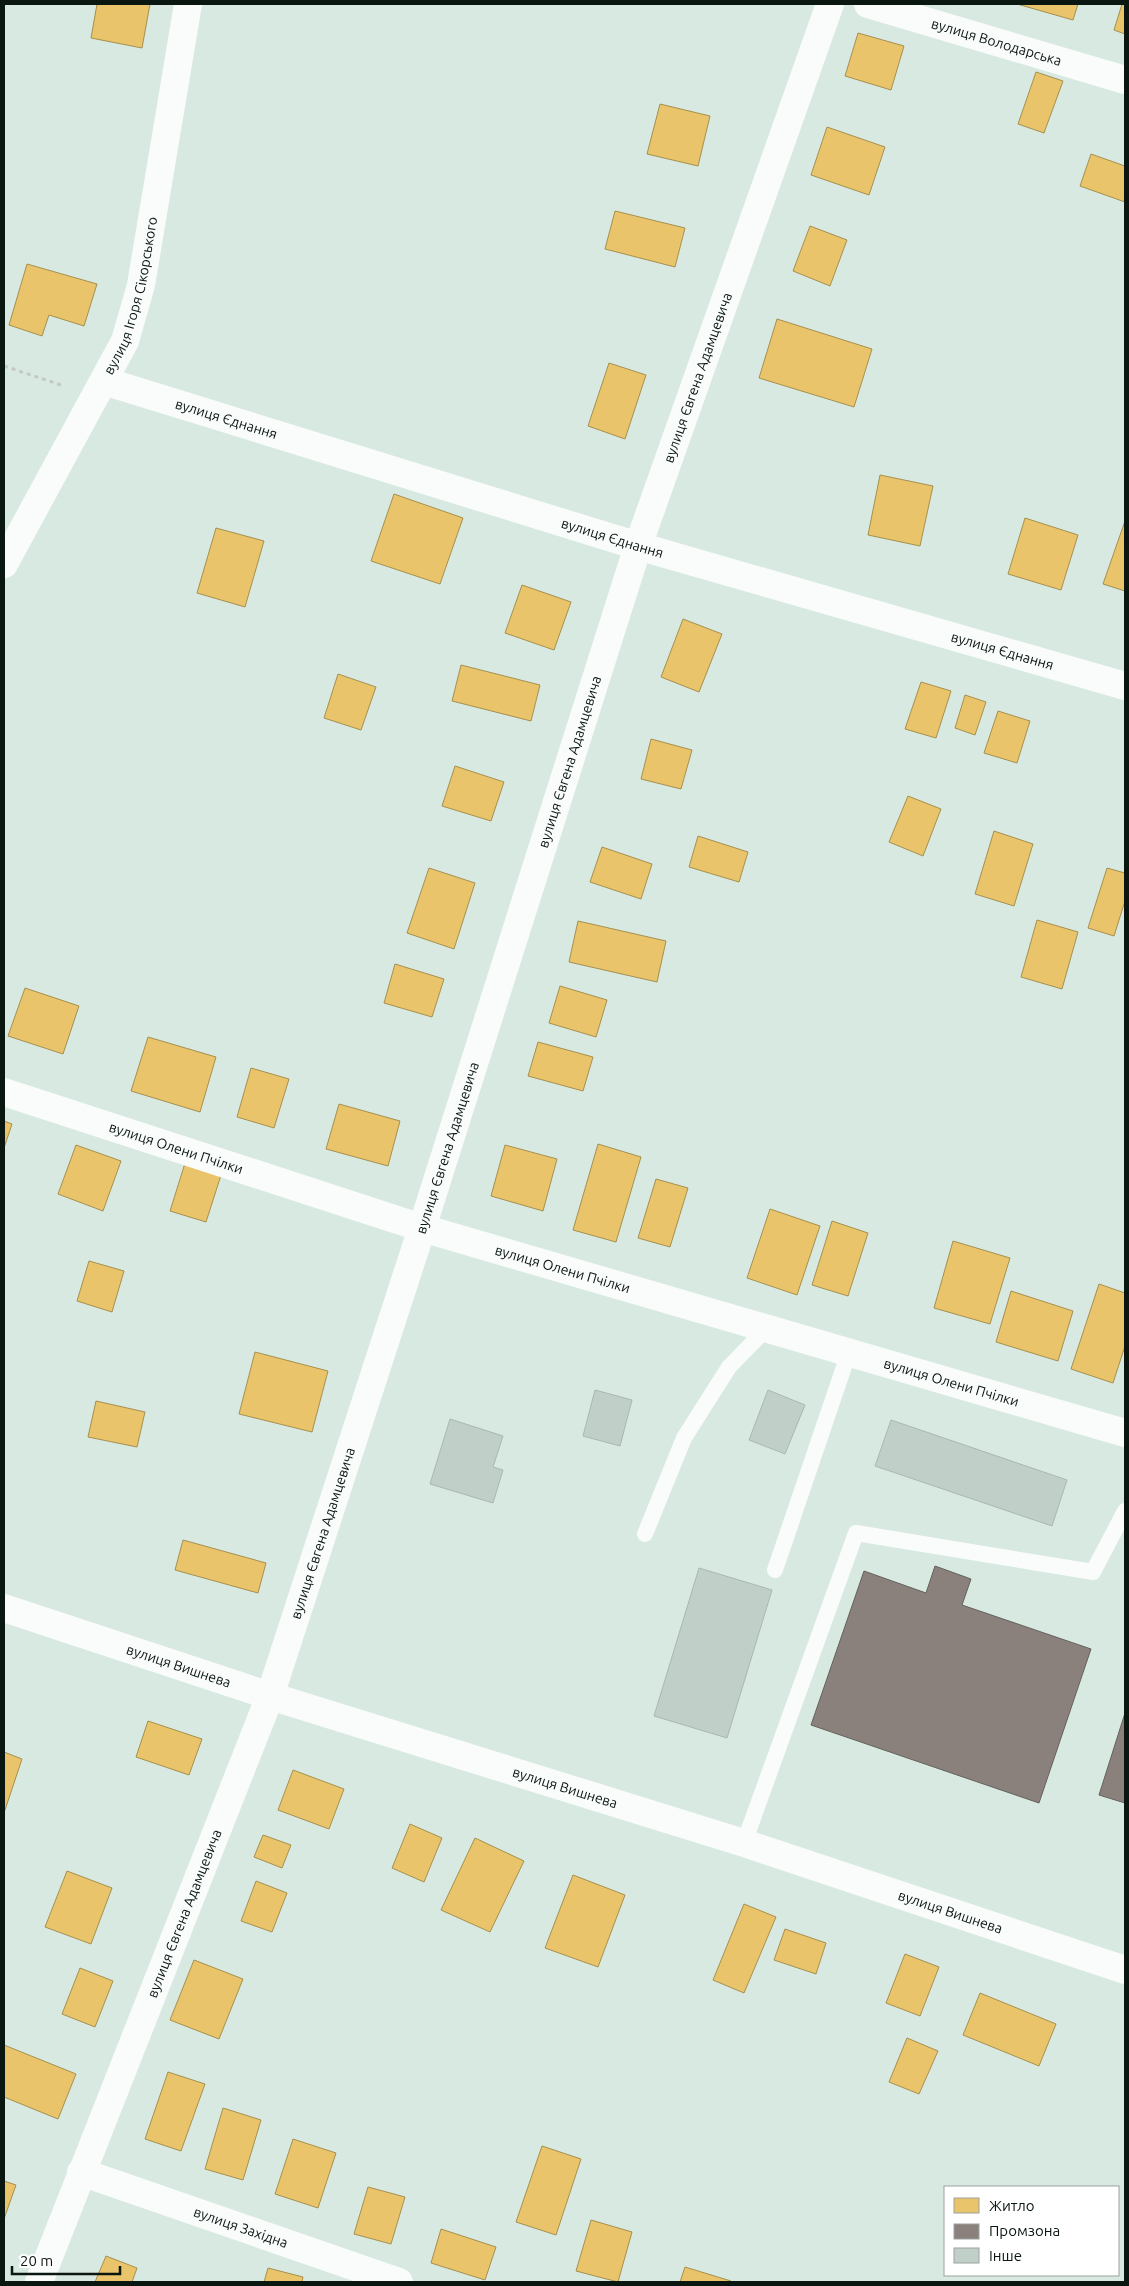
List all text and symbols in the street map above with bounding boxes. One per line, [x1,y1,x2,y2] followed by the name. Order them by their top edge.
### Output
[930,15,1063,69] street label: вулиця Володарська
[100,215,160,377] street label: вулиця Ігоря Сікорського
[660,290,735,465] street label: вулиця Євгена Адамцевича
[173,395,279,442] street label: вулиця Єднання
[559,515,665,561] street label: вулиця Єднання
[949,628,1056,673] street label: вулиця Єднання
[535,674,604,850] street label: вулиця Євгена Адамцевича
[413,1060,482,1236] street label: вулиця Євгена Адамцевича
[107,1119,245,1177] street label: вулиця Олени Пчілки
[493,1242,632,1296] street label: вулиця Олени Пчілки
[882,1355,1021,1410] street label: вулиця Олени Пчілки
[288,1445,358,1621] street label: вулиця Євгена Адамцевича
[124,1641,233,1691] street label: вулиця Вишнева
[511,1764,619,1811] street label: вулиця Вишнева
[144,1827,225,2000] street label: вулиця Євгена Адамцевича
[896,1887,1005,1937] street label: вулиця Вишнева
[944,2186,1119,2276] legend
[989,2197,1035,2214] text: Житло
[191,2204,290,2251] street label: вулиця Західна
[989,2222,1060,2239] text: Промзона
[12,2244,120,2276] scale bar
[989,2247,1022,2264] text: Інше
[20,2252,53,2269] text: 20 m

